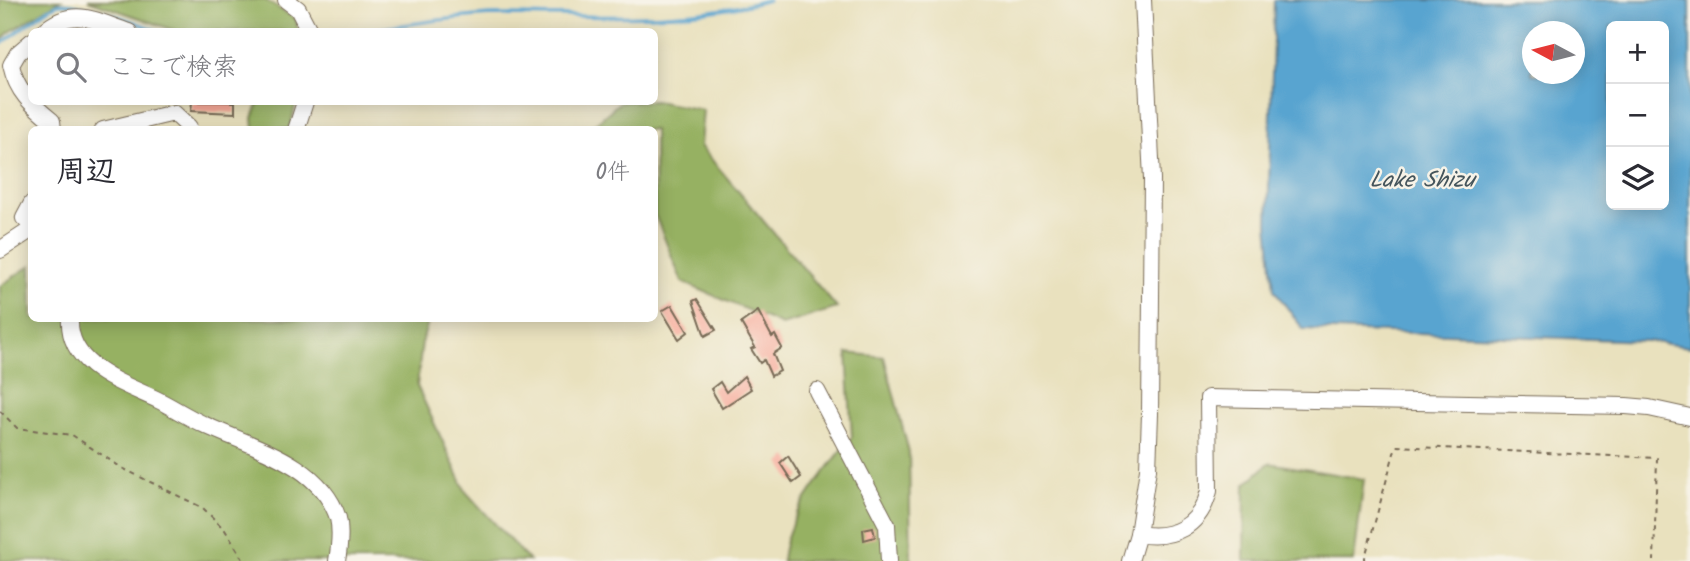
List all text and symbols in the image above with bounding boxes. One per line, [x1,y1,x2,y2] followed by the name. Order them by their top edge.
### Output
[1522,21,1585,84] north arrow
[1606,21,1669,210] map controls
[1606,21,1669,84] button: +
[28,28,658,105] search box
[108,47,238,89] text: ここで検索
[52,48,90,86] icon: search
[1606,84,1669,147] button: −
[1606,147,1669,210] button: layers
[56,149,116,197] text: 周辺
[596,155,630,191] text: 0件
[1370,163,1477,199] water label: Lake Shizu

